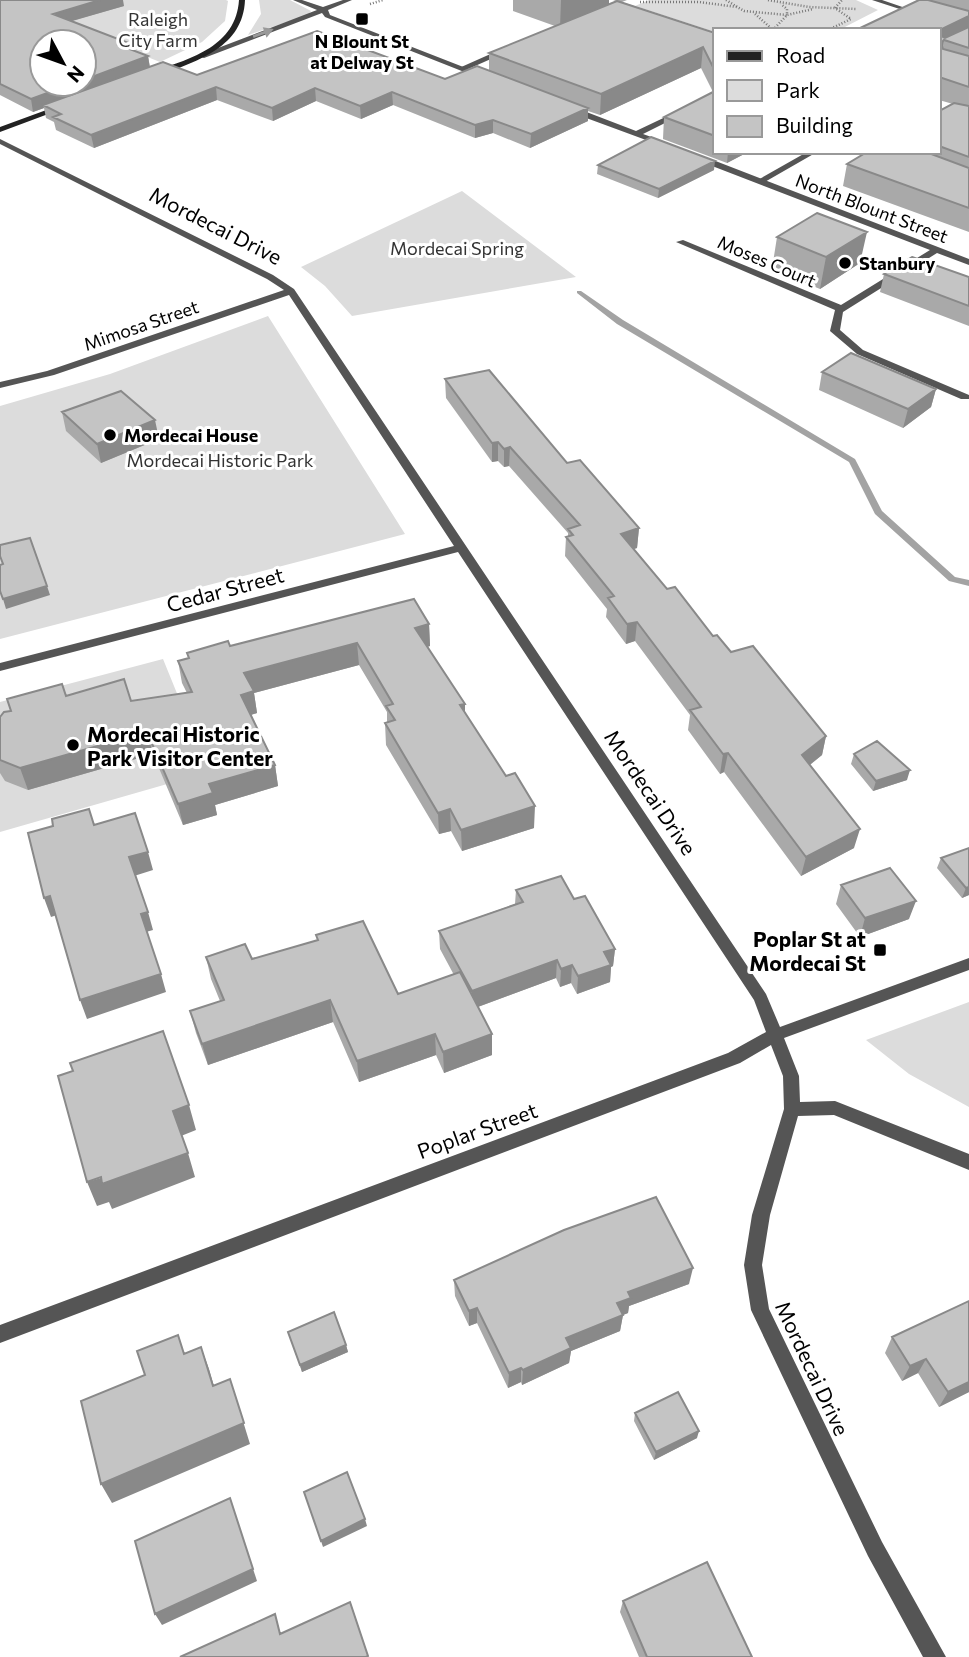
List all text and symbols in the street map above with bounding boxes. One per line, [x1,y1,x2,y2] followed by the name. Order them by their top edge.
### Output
[118,8,198,51] park label: Raleigh City Farm
[354,11,370,27] marker: N Blount St at Delway St
[28,28,98,98] north arrow
[252,28,273,39] one-way arrow
[713,28,941,154] legend
[310,30,414,73] place label: N Blount St at Delway St
[776,42,825,67] text: Road
[63,62,90,87] text: N
[776,77,820,102] text: Park
[776,112,853,137] text: Building
[793,169,951,247] street label: North Blount Street
[146,181,286,269] street label: Mordecai Drive
[714,230,820,292] street label: Moses Court
[390,237,524,259] park label: Mordecai Spring
[859,252,935,274] place label: Stanbury
[837,255,853,271] marker: Stanbury
[81,295,201,355] street label: Mimosa Street
[124,424,258,446] place label: Mordecai House
[102,427,118,443] marker: Mordecai House
[126,449,314,471] park label: Mordecai Historic Park
[164,561,286,617] street label: Cedar Street
[87,721,273,770] place label: Mordecai Historic Park Visitor Center
[600,725,702,859] street label: Mordecai Drive
[65,737,81,753] marker: Mordecai Historic Park Visitor Center
[749,926,866,975] place label: Poplar St at Mordecai St
[872,942,888,958] marker: Poplar St at Mordecai St
[414,1097,540,1163] street label: Poplar Street
[771,1297,855,1439] street label: Mordecai Drive

